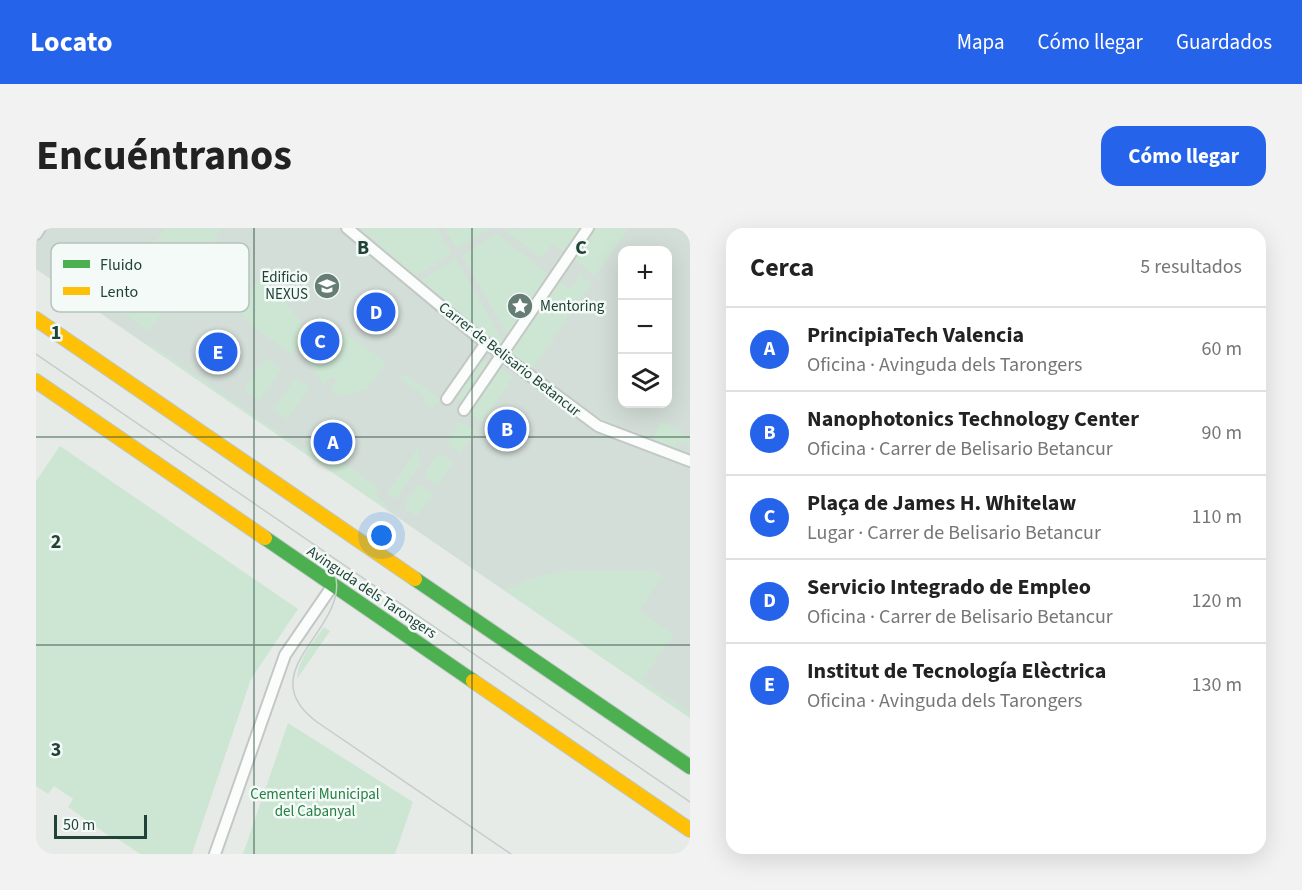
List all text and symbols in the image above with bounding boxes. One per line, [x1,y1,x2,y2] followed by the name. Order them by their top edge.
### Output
[30,22,112,62] text: Locato
[957,27,1005,57] text: Mapa
[1038,27,1143,57] text: Cómo llegar
[1176,27,1272,57] text: Guardados
[36,126,292,186] text: Encuéntranos
[1101,126,1266,186] button: Cómo llegar
[357,234,369,262] text: B
[575,234,587,262] text: C
[51,243,249,312] legend
[618,246,672,408] map controls
[618,246,672,300] button: +
[750,249,814,286] text: Cerca
[1140,253,1242,281] text: 5 resultados
[100,254,142,276] text: Fluido
[261,267,308,305] place label: Edificio NEXUS
[312,271,342,301] school or university icon: Edificio NEXUS
[100,281,138,303] text: Lento
[356,290,396,334] pin: D
[505,291,535,321] place icon: Mentoring
[540,296,605,317] place label: Mentoring
[434,297,586,422] street label: Carrer de Belisario Betancur
[618,300,672,354] button: −
[300,318,340,364] pin: C
[51,319,61,347] text: 1
[807,319,1024,351] text: PrincipiaTech Valencia
[198,330,237,374] pin: E
[764,335,775,363] text: A
[1202,335,1242,363] text: 60 m
[807,351,1082,379] text: Oficina · Avinguda dels Tarongers
[618,354,672,408] button: layers
[807,403,1139,435] text: Nanophotonics Technology Center
[488,406,526,452] pin: B
[763,419,776,447] text: B
[1202,419,1242,447] text: 90 m
[314,420,352,464] pin: A
[807,435,1113,463] text: Oficina · Carrer de Belisario Betancur
[807,487,1076,519] text: Plaça de James H. Whitelaw
[764,503,775,531] text: C
[1192,503,1242,531] text: 110 m
[807,519,1101,547] text: Lugar · Carrer de Belisario Betancur
[367,521,396,550] your location
[51,528,61,556] text: 2
[303,541,441,644] street label: Avinguda dels Tarongers
[807,571,1091,603] text: Servicio Integrado de Empleo
[763,587,776,615] text: D
[1192,587,1242,615] text: 120 m
[807,603,1113,631] text: Oficina · Carrer de Belisario Betancur
[807,655,1106,687] text: Institut de Tecnología Elèctrica
[764,671,775,699] text: E
[1192,671,1242,699] text: 130 m
[807,687,1082,715] text: Oficina · Avinguda dels Tarongers
[51,736,61,764] text: 3
[250,784,380,822] park label: Cementeri Municipal del Cabanyal
[54,812,147,840] scale bar
[63,814,95,836] text: 50 m

